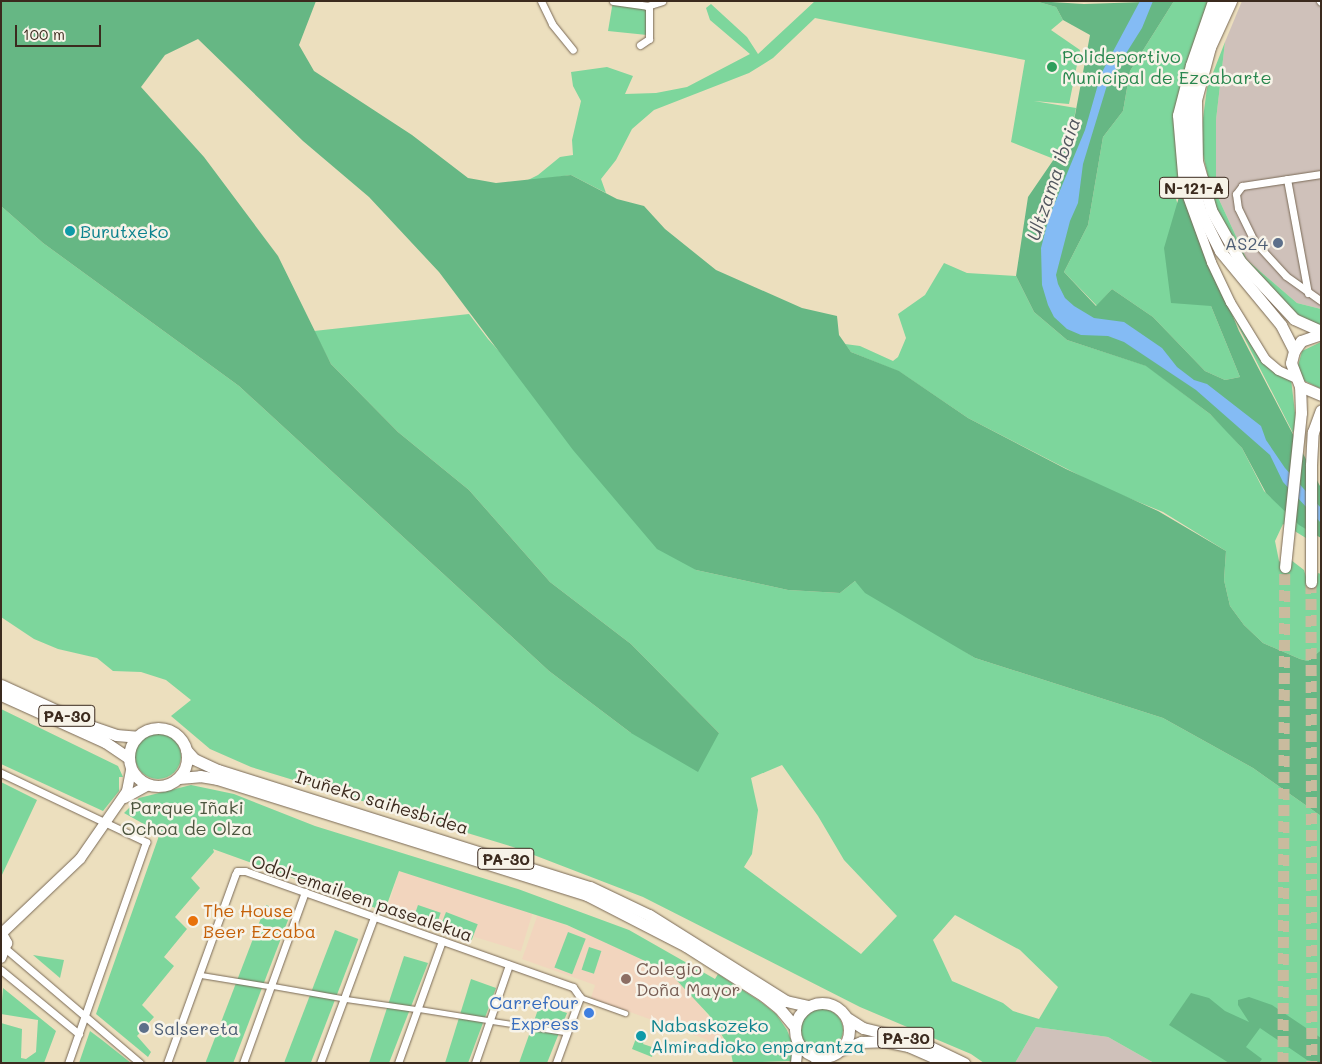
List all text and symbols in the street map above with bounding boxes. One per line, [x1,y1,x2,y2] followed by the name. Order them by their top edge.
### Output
[18,15,104,47] scale bar
[23,24,65,44] text: 100 m
[1062,46,1272,88] place label: Polideportivo Municipal de Ezcabarte
[1046,61,1058,73] marker: Polideportivo Municipal de Ezcabarte
[1021,114,1085,244] water label: Ultzama ibaia
[1159,174,1229,202] road number: N-121-A
[80,220,168,242] place label: Burutxeko
[64,225,76,237] marker: Burutxeko
[1225,232,1268,254] place label: AS24
[1272,237,1284,249] marker: AS24
[38,702,96,729] road number: PA-30
[293,765,471,839] street label: Iruñeko saihesbidea
[122,797,252,840] park label: Parque Iñaki Ochoa de Olza
[477,846,535,872] road number: PA-30
[248,850,476,946] street label: Odol-emaileen pasealekua
[203,900,316,942] place label: The House Beer Ezcaba
[187,915,199,927] marker: The House Beer Ezcaba
[636,958,741,1001] place label: Colegio Doña Mayor
[620,973,632,985] marker: Colegio Doña Mayor
[489,992,579,1034] place label: Carrefour Express
[583,1007,595,1019] marker: Carrefour Express
[651,1015,864,1058] place label: Nabaskozeko Almiradioko enparantza
[154,1017,239,1039] place label: Salsereta
[138,1022,150,1034] marker: Salsereta
[877,1024,935,1052] road number: PA-30
[635,1030,647,1042] marker: Nabaskozeko Almiradioko enparantza

